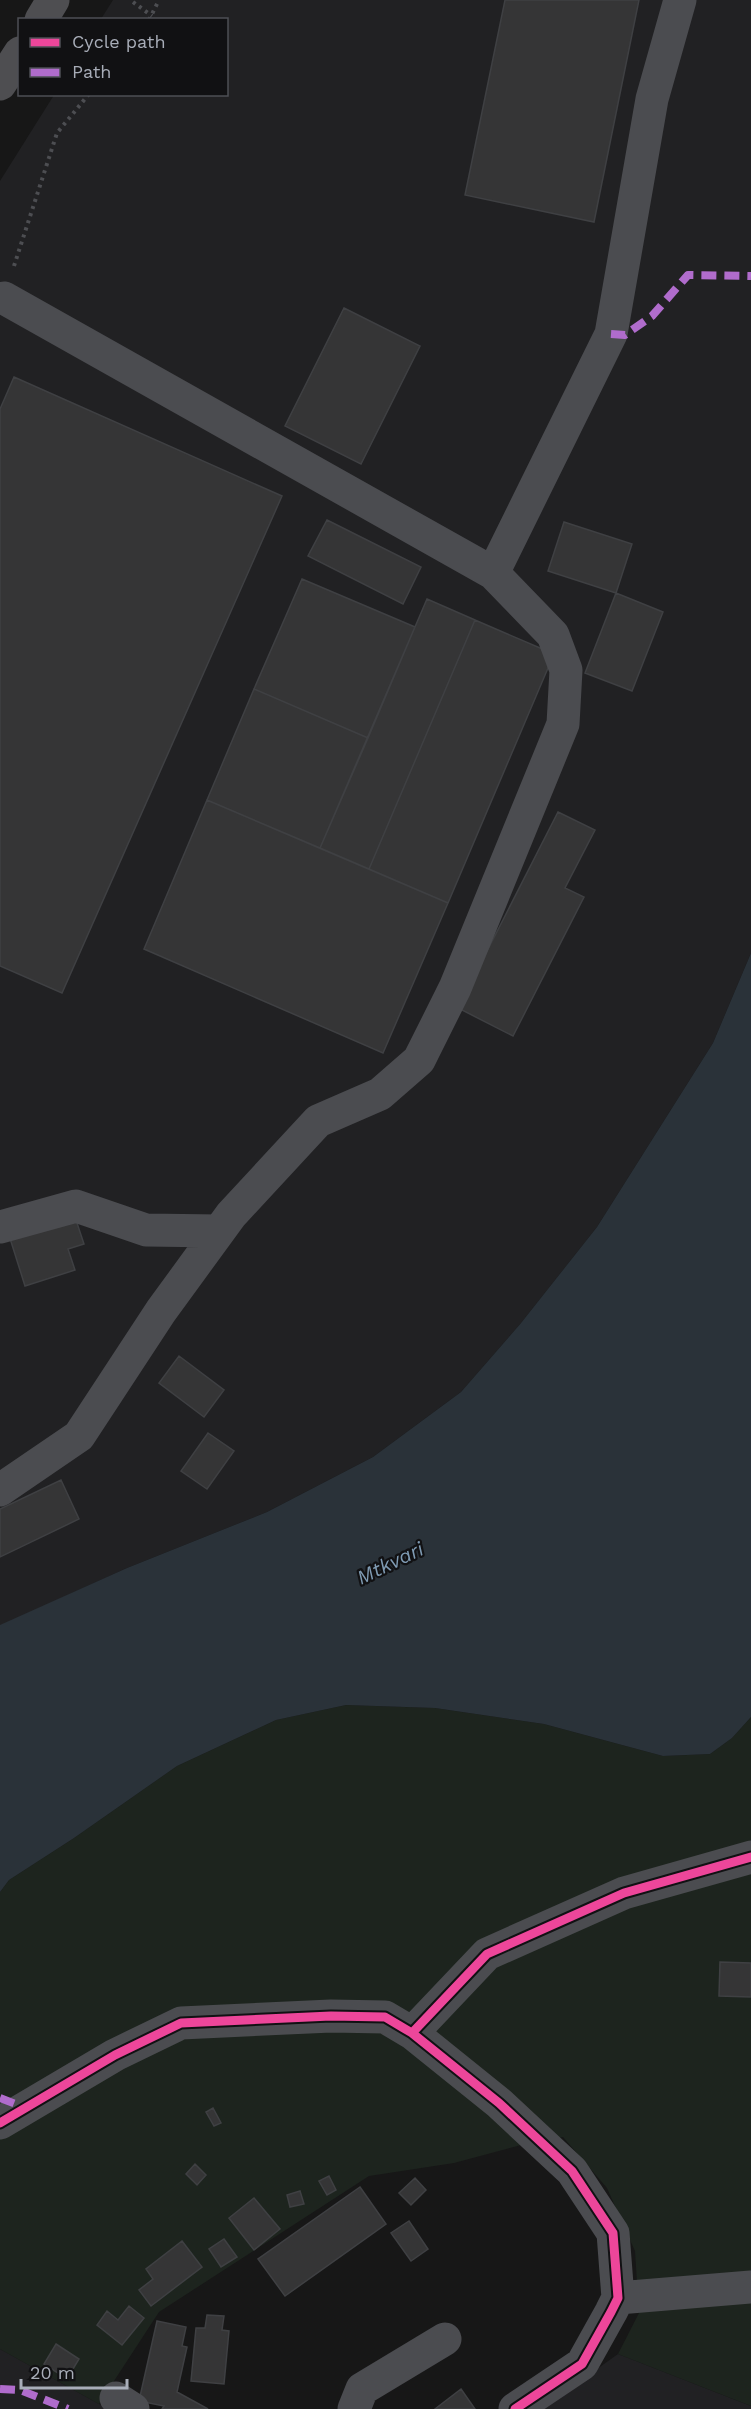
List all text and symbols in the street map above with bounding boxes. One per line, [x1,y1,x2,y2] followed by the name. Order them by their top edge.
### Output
[18,18,228,96] legend
[72,31,166,52] text: Cycle path
[72,61,112,82] text: Path
[353,1536,428,1589] water label: Mtkvari
[21,2352,128,2390] scale bar
[30,2362,75,2383] text: 20 m

